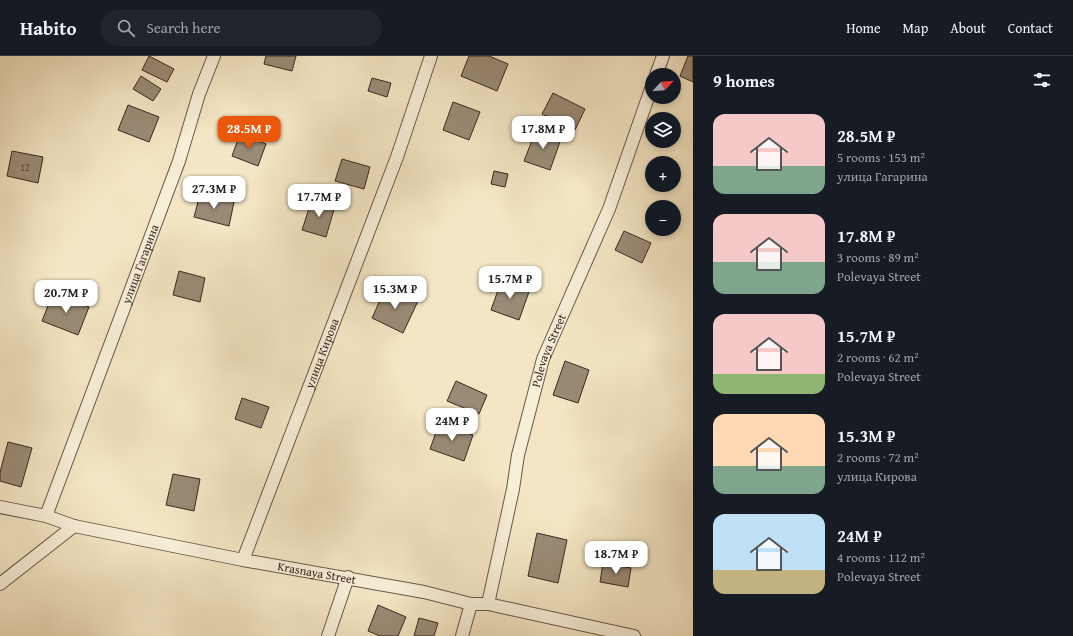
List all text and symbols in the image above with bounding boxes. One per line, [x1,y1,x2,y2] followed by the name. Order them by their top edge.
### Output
[101,10,381,46] search box
[20,14,77,42] text: Habito
[115,17,137,39] icon: search
[147,17,221,38] text: Search here
[846,18,881,38] text: Home
[903,18,928,38] text: Map
[950,18,986,38] text: About
[1008,18,1053,38] text: Contact
[645,68,681,104] north arrow
[645,68,681,236] map controls
[713,68,775,93] text: 9 homes
[1031,69,1053,91] icon: filters
[645,112,681,148] button: layers
[212,116,286,150] pin: 28.5M ₽
[506,116,580,150] pin: 17.8M ₽
[227,119,271,138] text: 28.5M ₽
[521,119,565,138] text: 17.8M ₽
[837,123,895,148] text: 28.5M ₽
[745,130,793,178] icon: home
[837,148,925,167] text: 5 rooms · 153 m²
[645,156,681,192] button: +
[20,160,30,175] house number: 12
[837,167,928,186] text: улица Гагарина
[177,176,251,210] pin: 27.3M ₽
[192,179,236,198] text: 27.3M ₽
[282,184,356,218] pin: 17.7M ₽
[297,187,341,206] text: 17.7M ₽
[645,200,681,236] button: −
[117,221,163,307] street label: улица Гагарина
[837,223,895,248] text: 17.8M ₽
[745,230,793,278] icon: home
[837,248,919,267] text: 3 rooms · 89 m²
[473,266,547,300] pin: 15.7M ₽
[837,267,921,286] text: Polevaya Street
[488,269,532,288] text: 15.7M ₽
[358,276,432,310] pin: 15.3M ₽
[373,279,417,298] text: 15.3M ₽
[29,280,103,314] pin: 20.7M ₽
[44,283,88,302] text: 20.7M ₽
[527,310,570,389] street label: Polevaya Street
[300,316,343,392] street label: улица Кирова
[837,323,895,348] text: 15.7M ₽
[745,330,793,378] icon: home
[837,348,919,367] text: 2 rooms · 62 m²
[837,367,921,386] text: Polevaya Street
[424,408,480,442] pin: 24M ₽
[435,411,469,430] text: 24M ₽
[837,423,895,448] text: 15.3M ₽
[745,430,793,478] icon: home
[837,448,919,467] text: 2 rooms · 72 m²
[837,467,917,486] text: улица Кирова
[837,523,882,548] text: 24M ₽
[745,530,793,578] icon: home
[579,541,653,575] pin: 18.7M ₽
[594,544,638,563] text: 18.7M ₽
[837,548,925,567] text: 4 rooms · 112 m²
[276,557,358,588] street label: Krasnaya Street
[837,567,921,586] text: Polevaya Street

